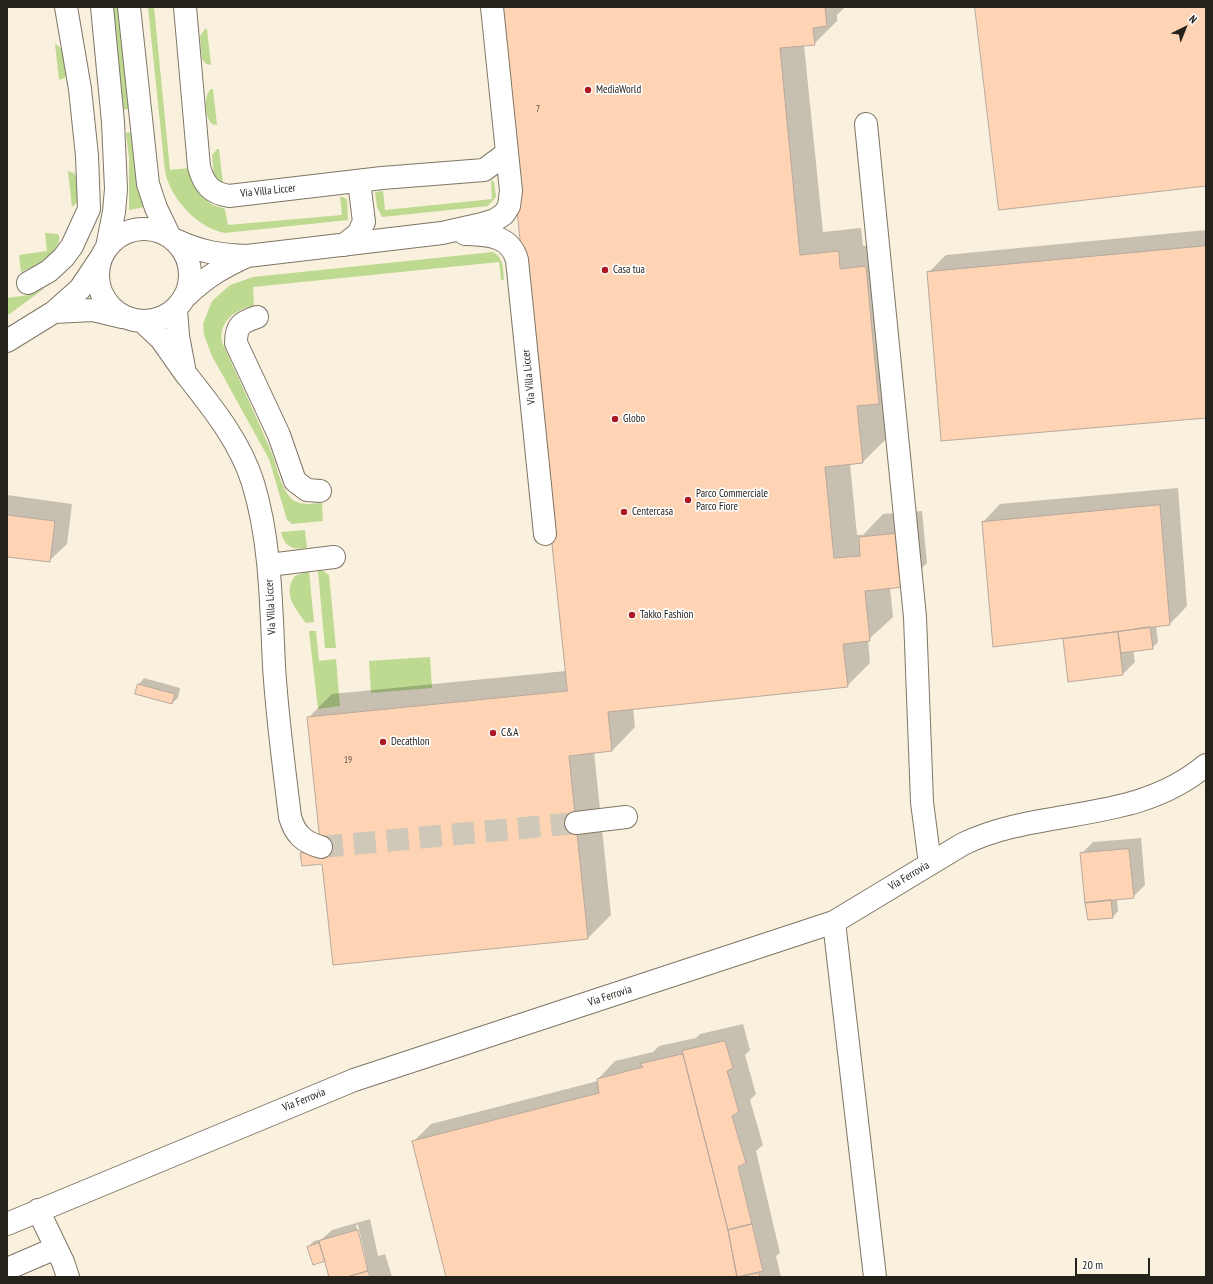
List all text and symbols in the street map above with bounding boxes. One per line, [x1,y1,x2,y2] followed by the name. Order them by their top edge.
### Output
[1165,8,1205,48] north arrow
[1186,12,1200,26] text: N
[596,83,641,97] place label: MediaWorld
[583,85,593,95] marker: MediaWorld
[536,104,540,114] house number: 7
[240,182,296,200] street label: Via Villa Liccer
[613,263,645,277] place label: Casa tua
[600,265,610,275] marker: Casa tua
[520,349,538,405] street label: Via Villa Liccer
[623,412,645,426] place label: Globo
[610,414,620,424] marker: Globo
[696,487,768,513] place label: Parco Commerciale Parco Fiore
[683,495,693,505] marker: Parco Commerciale Parco Fiore
[632,505,673,519] place label: Centercasa
[619,507,629,517] marker: Centercasa
[263,579,279,635] street label: Via Villa Liccer
[640,608,693,622] place label: Takko Fashion
[627,610,637,620] marker: Takko Fashion
[501,726,518,740] place label: C&A
[488,728,498,738] marker: C&A
[391,735,430,749] place label: Decathlon
[378,737,388,747] marker: Decathlon
[344,755,352,765] house number: 19
[886,859,932,893] street label: Via Ferrovia
[587,983,633,1009] street label: Via Ferrovia
[281,1085,327,1115] street label: Via Ferrovia
[1077,1250,1152,1276] scale bar
[1082,1257,1103,1272] text: 20 m

